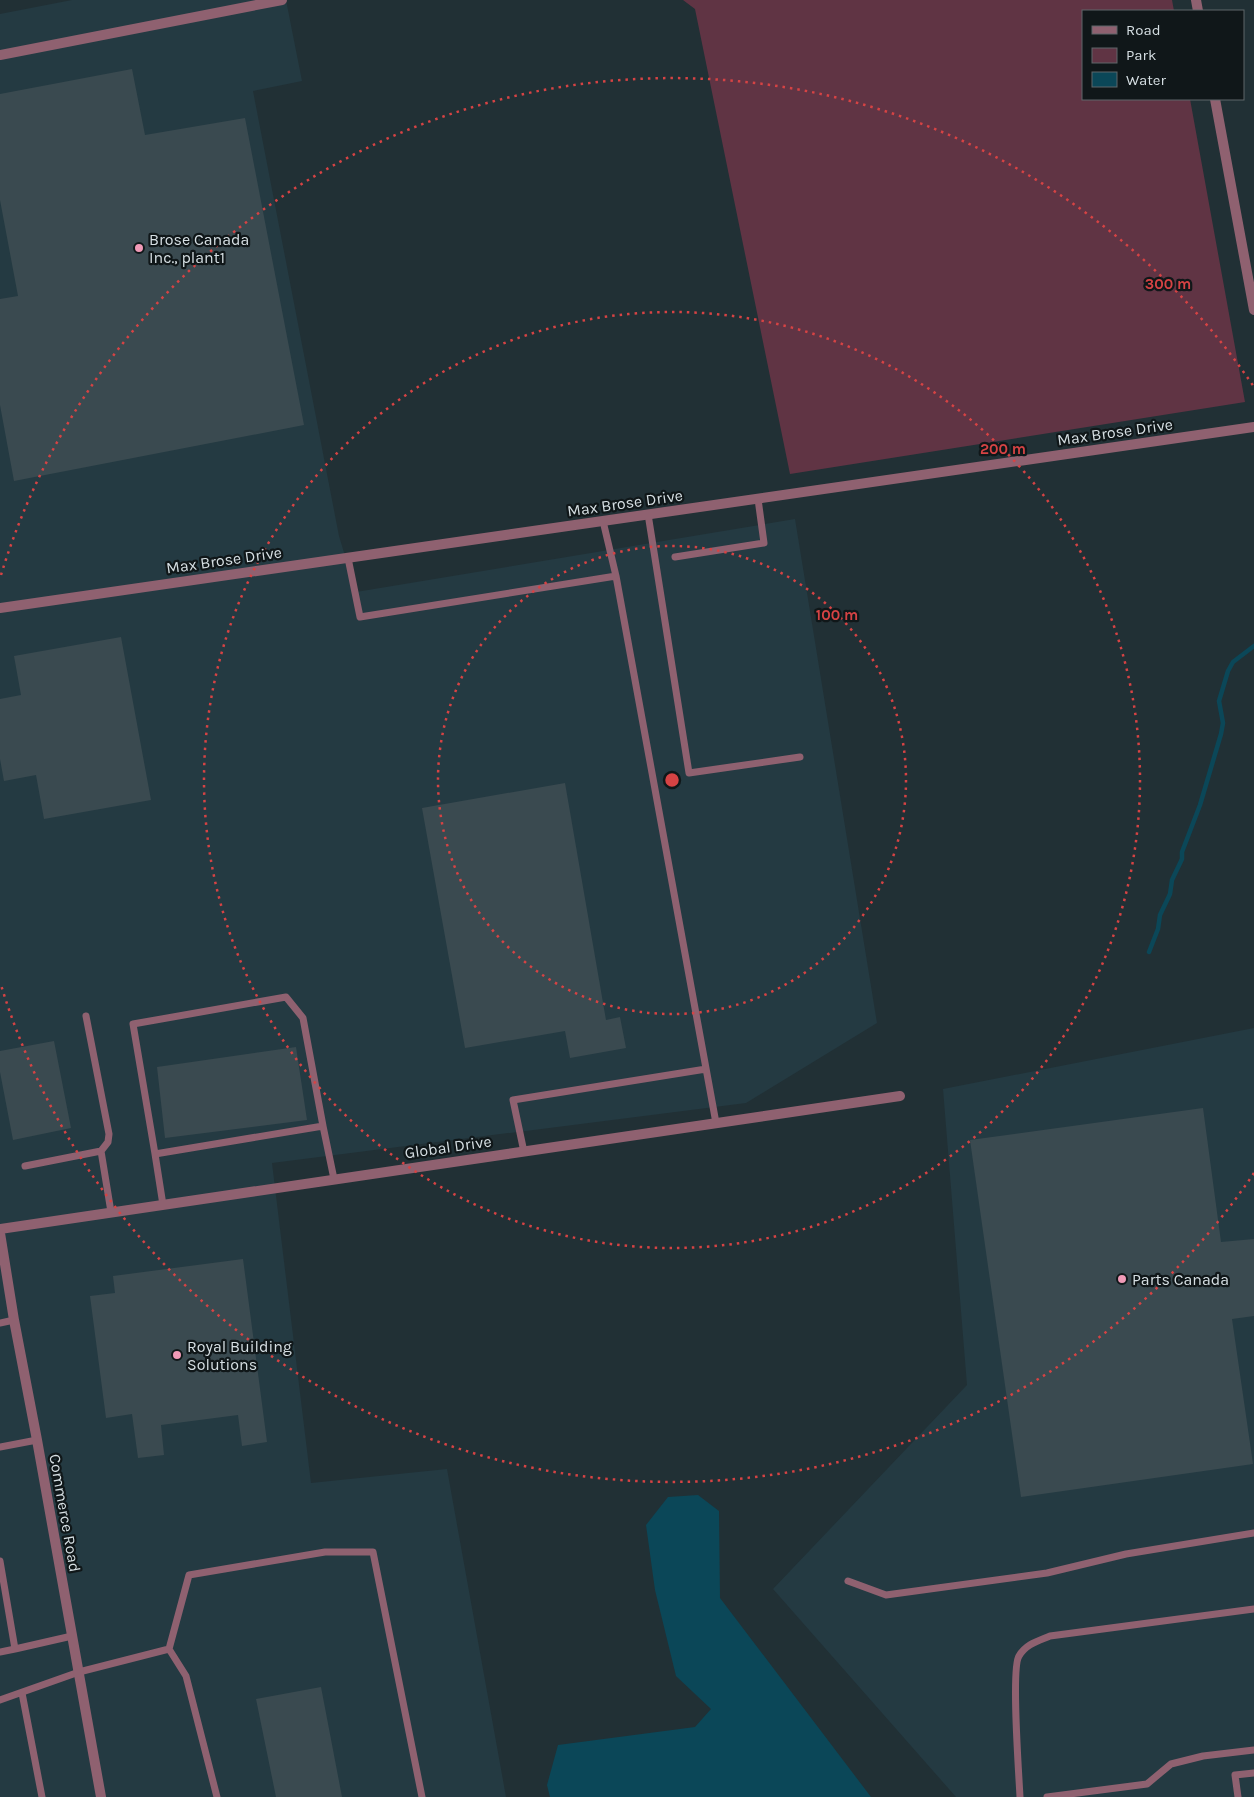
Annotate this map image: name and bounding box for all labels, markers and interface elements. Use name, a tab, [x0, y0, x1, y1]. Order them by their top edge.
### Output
legend	[1082, 10, 1244, 100]
text: Road	[1126, 21, 1161, 39]
text: Park	[1126, 46, 1156, 64]
text: Water	[1126, 71, 1167, 89]
place label: Brose Canada Inc., plant1	[149, 230, 249, 267]
marker: Brose Canada Inc., plant1	[133, 242, 145, 254]
text: 300 m	[1145, 275, 1191, 293]
street label: Max Brose Drive	[1056, 414, 1174, 450]
text: 200 m	[980, 440, 1026, 458]
street label: Max Brose Drive	[566, 485, 684, 521]
street label: Max Brose Drive	[165, 542, 283, 578]
text: 100 m	[816, 606, 858, 624]
centre of rings	[663, 771, 681, 789]
street label: Global Drive	[403, 1132, 493, 1162]
place label: Parts Canada	[1132, 1270, 1229, 1289]
marker: Parts Canada	[1116, 1273, 1128, 1285]
place label: Royal Building Solutions	[187, 1337, 292, 1374]
marker: Royal Building Solutions	[171, 1349, 183, 1361]
street label: Commerce Road	[45, 1452, 85, 1574]

